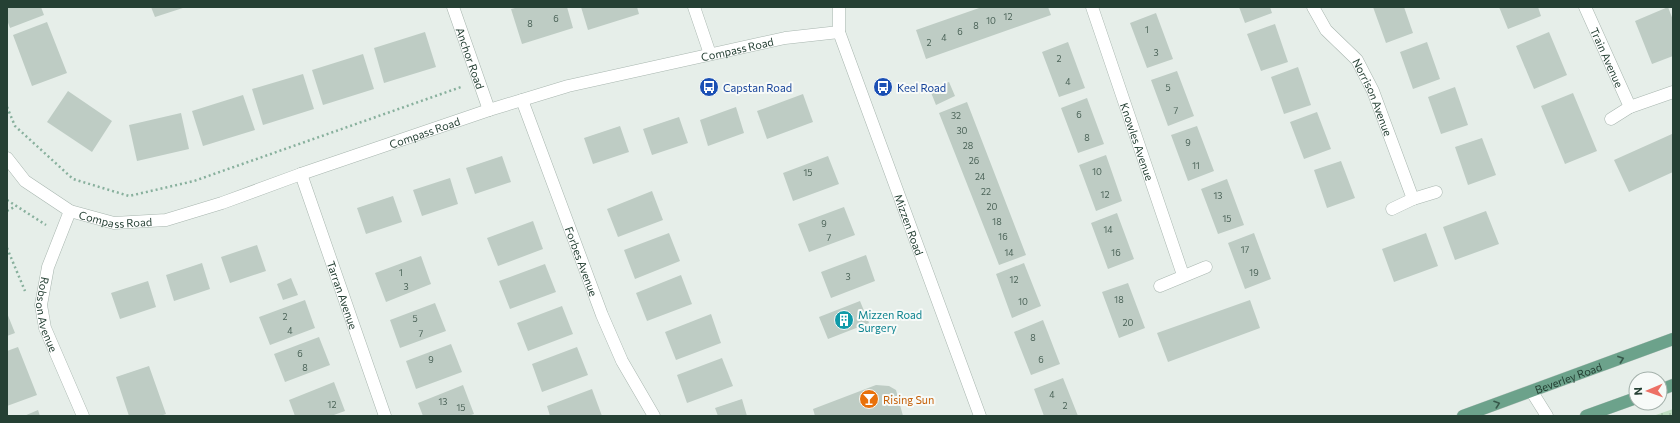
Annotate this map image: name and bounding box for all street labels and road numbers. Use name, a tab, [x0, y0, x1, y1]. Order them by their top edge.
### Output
street label: Anchor Road	[454, 25, 488, 91]
street label: Train Avenue	[1588, 25, 1627, 89]
street label: Compass Road	[700, 34, 775, 63]
street label: Norrison Avenue	[1351, 56, 1396, 138]
street label: Knowles Avenue	[1118, 101, 1157, 182]
street label: Compass Road	[387, 114, 461, 150]
street label: Mizzen Road	[892, 192, 927, 257]
street label: Compass Road	[78, 207, 152, 229]
street label: Forbes Avenue	[563, 225, 601, 298]
street label: Tarran Avenue	[325, 259, 361, 331]
street label: Robson Avenue	[34, 276, 61, 354]
street label: Beverley Road	[1533, 359, 1603, 396]

